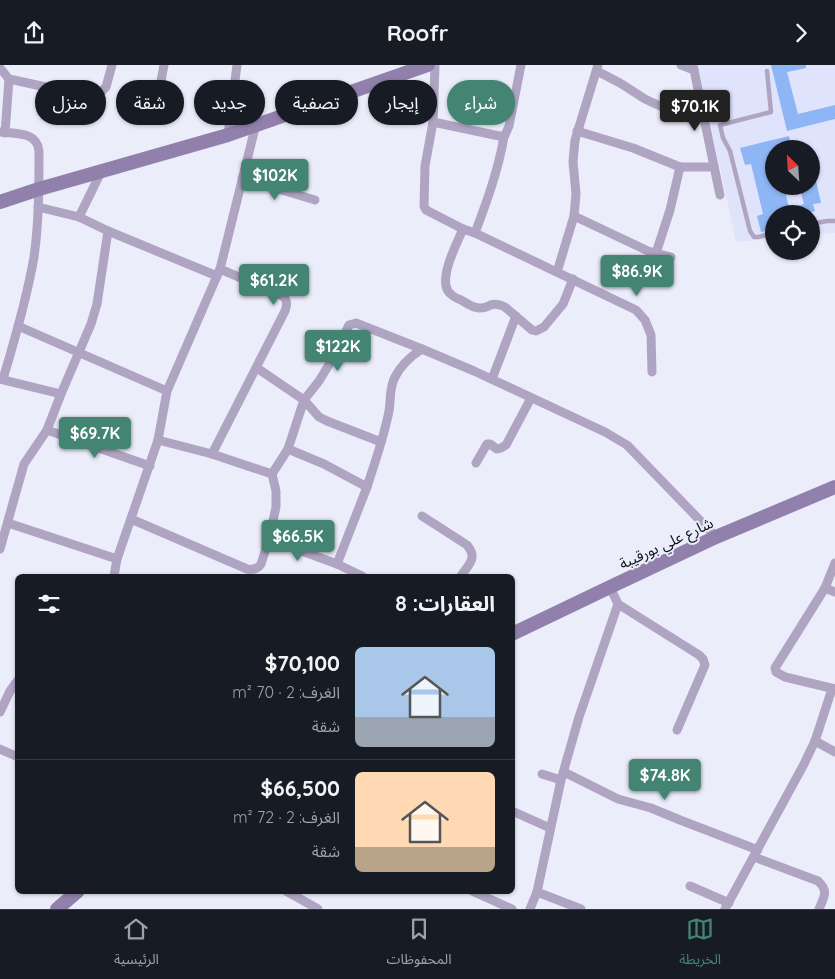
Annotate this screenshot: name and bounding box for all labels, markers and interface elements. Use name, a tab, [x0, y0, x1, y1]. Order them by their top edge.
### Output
icon: share	[20, 19, 48, 47]
text: Roofr	[387, 19, 448, 47]
icon: forward	[787, 19, 815, 47]
chip: منزل	[35, 80, 106, 125]
chip: شقة	[116, 80, 184, 125]
chip: جديد	[194, 80, 265, 125]
chip: تصفية	[275, 80, 358, 125]
chip: إيجار	[368, 80, 437, 125]
chip: شراء	[447, 80, 515, 125]
pin: $70.1K	[654, 89, 736, 132]
text: $70.1K	[671, 96, 719, 116]
north arrow	[765, 140, 820, 195]
map controls	[765, 140, 820, 260]
pin: $102K	[240, 159, 310, 201]
text: $102K	[252, 165, 298, 185]
button: locate	[765, 205, 820, 260]
pin: $86.9K	[596, 255, 678, 297]
text: $86.9K	[612, 261, 662, 281]
pin: $61.2K	[233, 263, 315, 306]
text: $61.2K	[250, 270, 298, 290]
pin: $122K	[303, 329, 373, 372]
text: $122K	[316, 336, 360, 356]
pin: $69.7K	[54, 417, 136, 459]
text: $69.7K	[70, 423, 120, 443]
street label: شارع علي بورقيبة	[616, 513, 717, 576]
pin: $66.5K	[257, 519, 339, 562]
text: $66.5K	[273, 526, 323, 546]
icon: filters	[35, 590, 63, 618]
text: العقارات: 8	[395, 590, 495, 616]
text: $70,100	[265, 650, 340, 676]
icon: home	[395, 667, 455, 727]
text: الغرف: 2 · 70 m²	[232, 682, 340, 702]
text: شقة	[312, 716, 340, 736]
pin: $74.8K	[624, 759, 706, 801]
text: $74.8K	[640, 765, 690, 785]
text: $66,500	[261, 775, 340, 801]
icon: home	[395, 792, 455, 852]
text: الغرف: 2 · 72 m²	[233, 807, 340, 827]
text: شقة	[312, 841, 340, 861]
tab: الرئيسية	[114, 915, 159, 974]
tab: المحفوظات	[387, 915, 452, 974]
tab: الخريطة	[679, 915, 721, 974]

